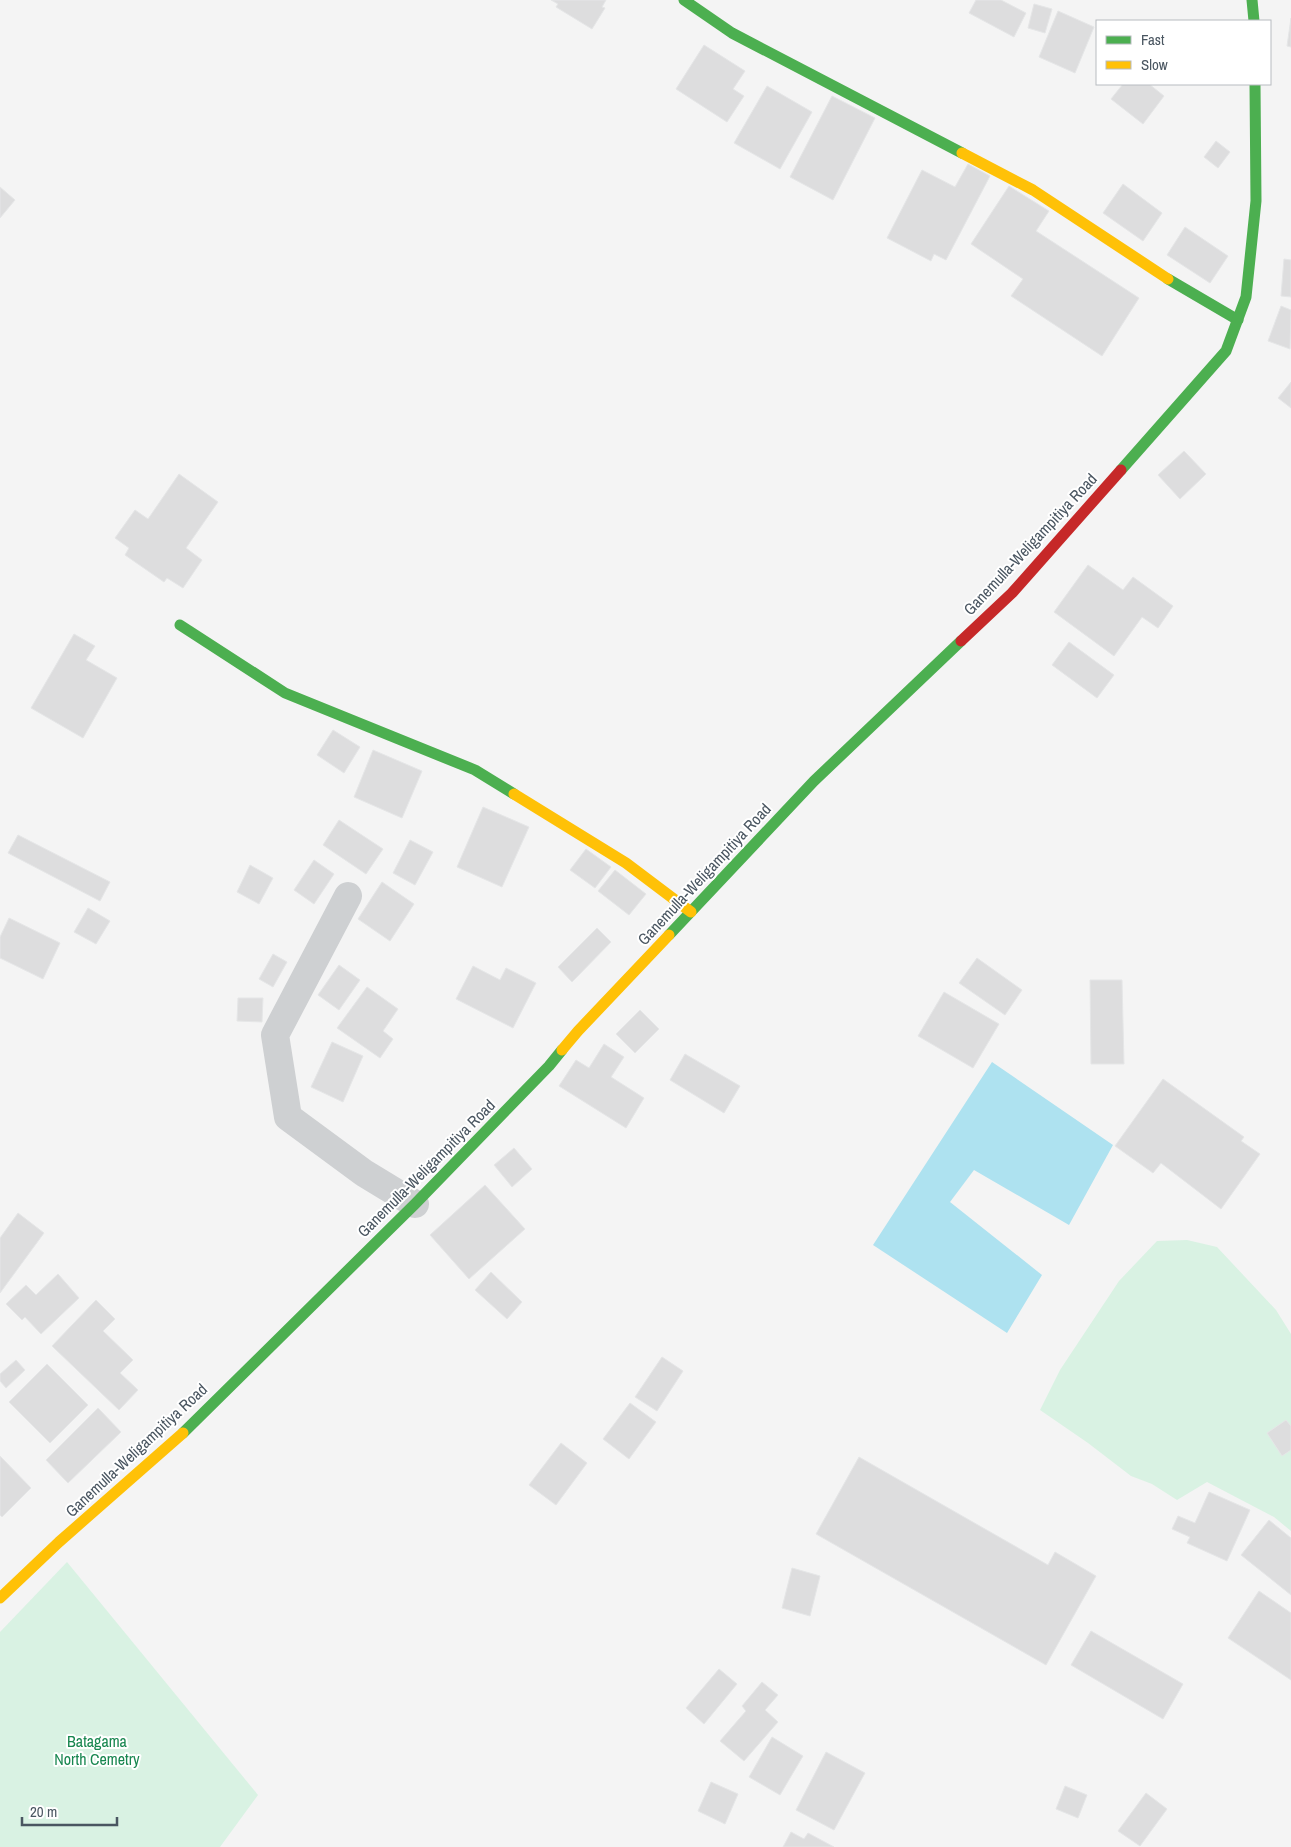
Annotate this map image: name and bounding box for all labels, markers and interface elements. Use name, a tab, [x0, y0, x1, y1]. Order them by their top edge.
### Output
legend	[1096, 20, 1271, 85]
text: Fast	[1141, 29, 1165, 50]
text: Slow	[1141, 54, 1168, 75]
street label: Ganemulla-Weligampitiya Road	[958, 468, 1102, 620]
street label: Ganemulla-Weligampitiya Road	[632, 798, 776, 950]
street label: Ganemulla-Weligampitiya Road	[352, 1094, 500, 1242]
street label: Ganemulla-Weligampitiya Road	[60, 1378, 212, 1522]
park label: Batagama North Cemetry	[54, 1730, 140, 1770]
scale bar	[22, 1794, 118, 1826]
text: 20 m	[30, 1801, 57, 1822]

